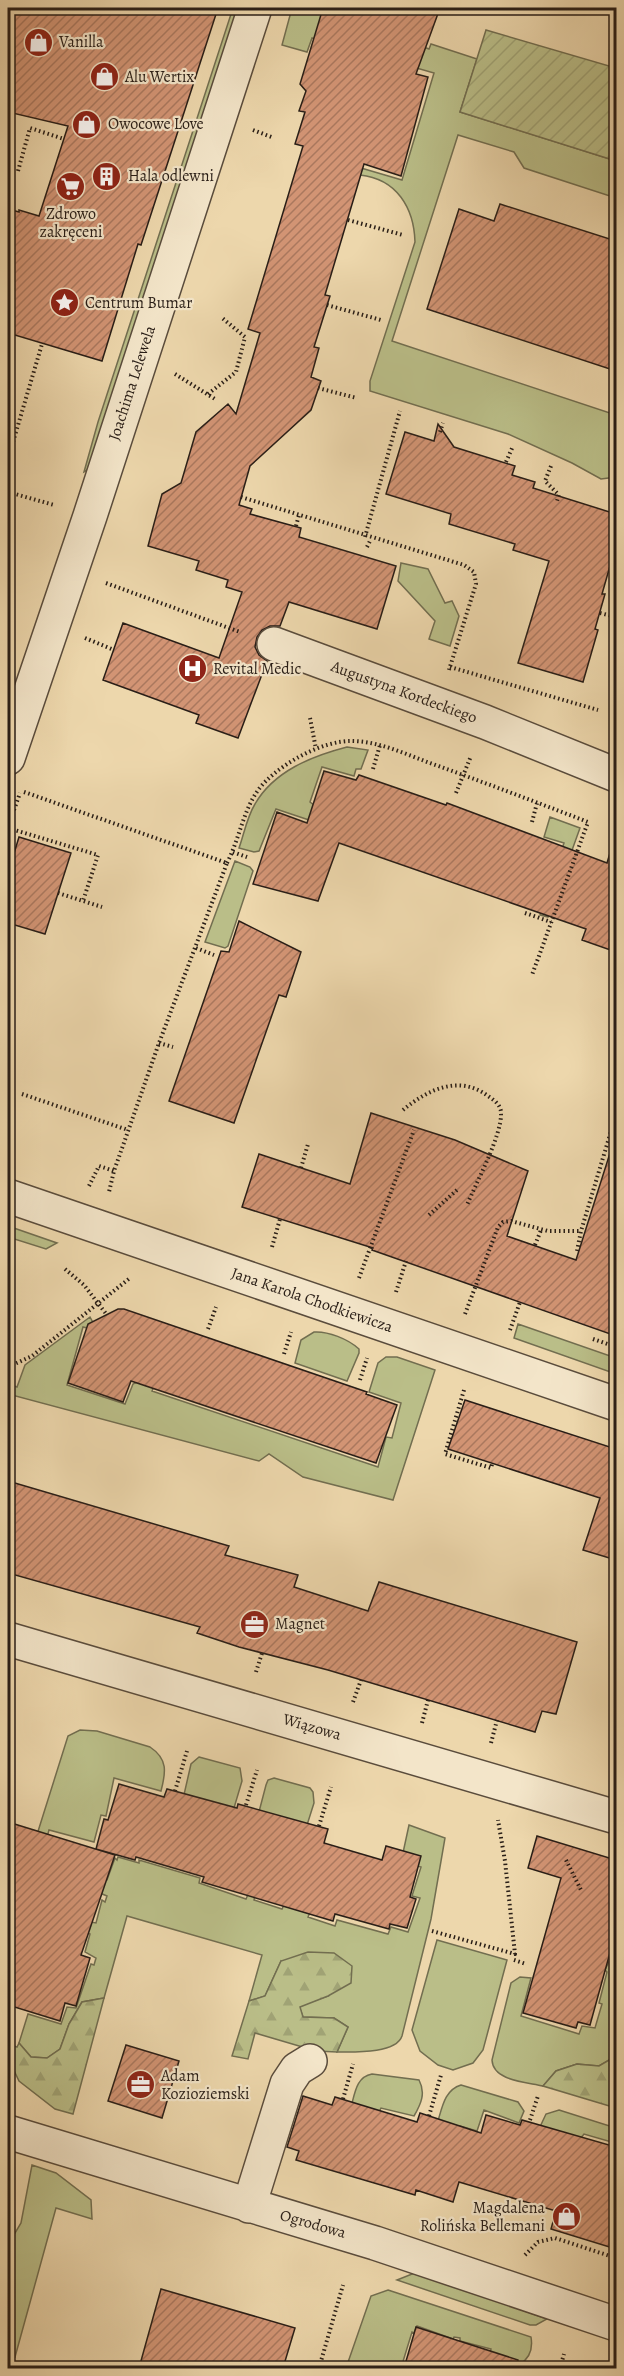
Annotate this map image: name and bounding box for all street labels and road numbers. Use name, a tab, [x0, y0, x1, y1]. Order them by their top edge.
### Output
street label: Joachima Lelewela	[103, 322, 161, 443]
street label: Augustyna Kordeckiego	[327, 655, 480, 729]
street label: Jana Karola Chodkiewicza	[228, 1262, 396, 1338]
street label: Wiązowa	[279, 1708, 344, 1746]
street label: Ogrodowa	[277, 2204, 349, 2244]

